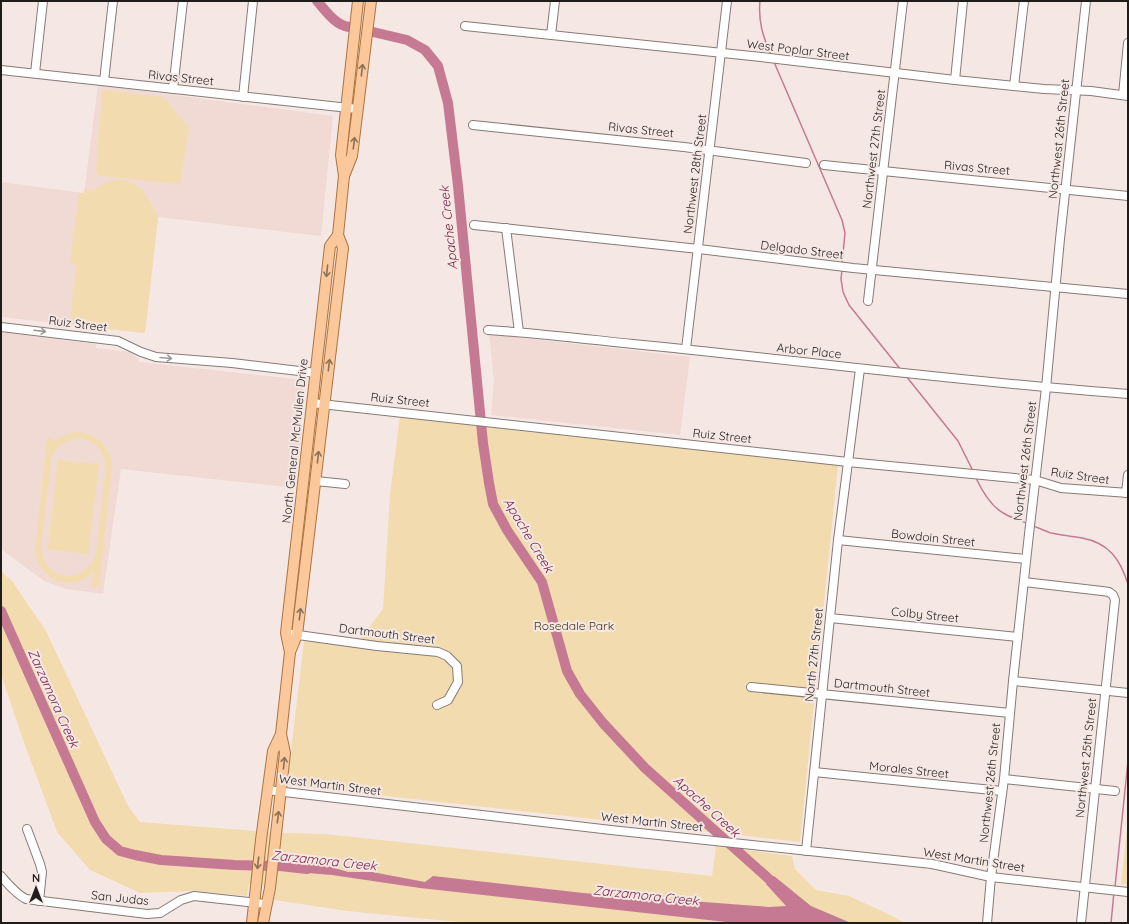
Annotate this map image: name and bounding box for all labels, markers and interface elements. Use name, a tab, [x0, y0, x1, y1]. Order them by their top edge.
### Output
street label: West Poplar Street	[746, 36, 850, 63]
one-way arrow	[359, 64, 366, 77]
street label: Rivas Street	[147, 67, 215, 88]
street label: Northwest 26th Street	[1045, 78, 1072, 200]
street label: Northwest 27th Street	[859, 89, 888, 209]
street label: Northwest 28th Street	[680, 113, 709, 235]
street label: Rivas Street	[607, 119, 675, 140]
one-way arrow	[350, 137, 358, 150]
street label: Rivas Street	[944, 157, 1011, 178]
water label: Apache Creek	[436, 184, 460, 271]
street label: Delgado Street	[760, 237, 844, 262]
one-way arrow	[324, 264, 331, 277]
street label: Ruiz Street	[48, 312, 108, 335]
one-way arrow	[33, 327, 46, 335]
street label: Arbor Place	[776, 340, 842, 361]
one-way arrow	[159, 354, 172, 361]
street label: North General McMullen Drive	[278, 358, 311, 524]
one-way arrow	[325, 359, 333, 372]
street label: Ruiz Street	[370, 389, 430, 410]
street label: Northwest 26th Street	[1010, 400, 1039, 522]
street label: Ruiz Street	[692, 425, 752, 446]
one-way arrow	[315, 451, 322, 464]
street label: Ruiz Street	[1050, 464, 1110, 487]
water label: Apache Creek	[500, 495, 558, 576]
street label: Bowdoin Street	[890, 526, 976, 549]
street label: Colby Street	[890, 603, 960, 626]
street label: North 27th Street	[801, 607, 826, 703]
one-way arrow	[296, 608, 304, 621]
park label: Rosedale Park	[534, 618, 614, 633]
street label: Dartmouth Street	[338, 620, 436, 647]
water label: Zarzamora Creek	[25, 646, 83, 751]
street label: Dartmouth Street	[833, 675, 931, 700]
street label: Northwest 25th Street	[1072, 697, 1099, 819]
street label: Northwest 26th Street	[976, 722, 1003, 844]
one-way arrow	[280, 757, 287, 770]
street label: Morales Street	[868, 758, 950, 781]
street label: West Martin Street	[278, 771, 382, 798]
water label: Apache Creek	[670, 772, 744, 841]
street label: West Martin Street	[600, 809, 704, 834]
one-way arrow	[274, 811, 282, 824]
street label: West Martin Street	[922, 844, 1026, 875]
water label: Zarzamora Creek	[270, 846, 379, 874]
one-way arrow	[255, 856, 262, 869]
north arrow	[16, 868, 56, 908]
text: N	[32, 871, 40, 885]
water label: Zarzamora Creek	[592, 881, 701, 909]
street label: San Judas	[90, 887, 150, 908]

